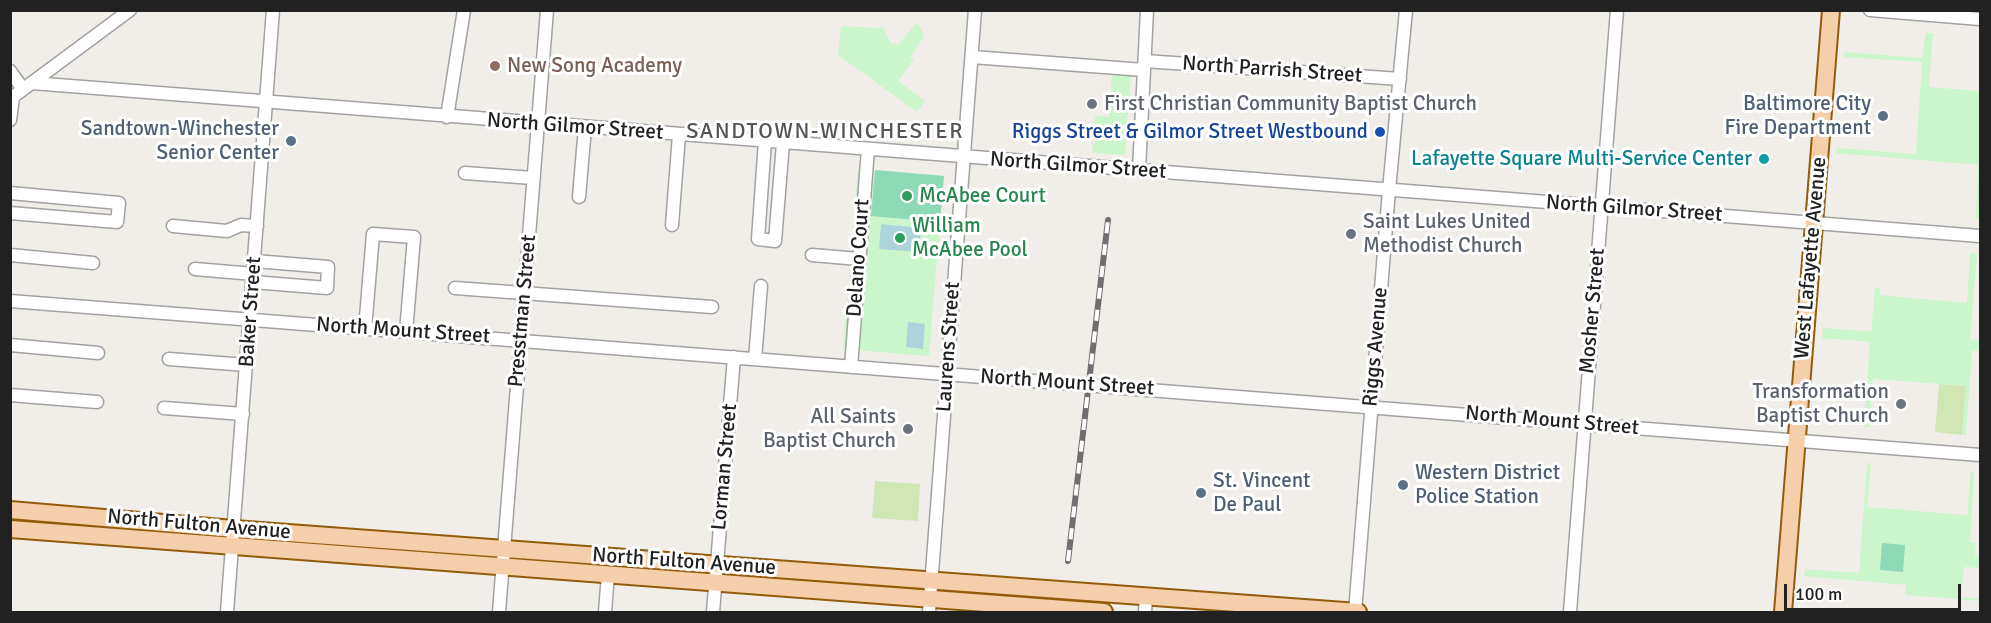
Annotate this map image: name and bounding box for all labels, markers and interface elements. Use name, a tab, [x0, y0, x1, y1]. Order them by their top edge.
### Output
street label: North Parrish Street	[1181, 51, 1363, 89]
place label: New Song Academy	[507, 53, 682, 79]
marker: New Song Academy	[488, 59, 502, 73]
place label: First Christian Community Baptist Church	[1104, 91, 1477, 117]
place label: Baltimore City Fire Department	[1724, 91, 1871, 141]
marker: First Christian Community Baptist Church	[1085, 97, 1099, 111]
street label: North Gilmor Street	[486, 108, 664, 146]
marker: Baltimore City Fire Department	[1876, 109, 1890, 123]
place label: Sandtown-Winchester Senior Center	[81, 116, 279, 166]
district label: SANDTOWN-WINCHESTER	[686, 119, 964, 145]
place label: Riggs Street & Gilmor Street Westbound	[1012, 119, 1368, 145]
marker: Riggs Street & Gilmor Street Westbound	[1373, 125, 1387, 139]
marker: Sandtown-Winchester Senior Center	[284, 134, 298, 148]
place label: Lafayette Square Multi-Service Center	[1411, 146, 1752, 172]
street label: North Gilmor Street	[989, 147, 1167, 185]
marker: Lafayette Square Multi-Service Center	[1757, 152, 1771, 166]
street label: West Lafayette Avenue	[1790, 156, 1832, 360]
place label: McAbee Court	[919, 183, 1046, 209]
marker: McAbee Court	[900, 189, 914, 203]
street label: North Gilmor Street	[1545, 190, 1723, 228]
street label: Delano Court	[842, 198, 876, 318]
place label: Saint Lukes United Methodist Church	[1363, 209, 1531, 259]
place label: William McAbee Pool	[912, 213, 1028, 263]
marker: Saint Lukes United Methodist Church	[1344, 227, 1358, 241]
marker: William McAbee Pool	[893, 231, 907, 245]
street label: Presstman Street	[504, 234, 542, 388]
street label: Mosher Street	[1575, 247, 1611, 375]
street label: Baker Street	[235, 256, 267, 368]
street label: Laurens Street	[932, 281, 966, 413]
street label: Riggs Avenue	[1358, 286, 1394, 408]
street label: North Mount Street	[315, 312, 491, 350]
street label: North Mount Street	[979, 364, 1155, 402]
place label: Transformation Baptist Church	[1753, 379, 1889, 429]
marker: Transformation Baptist Church	[1894, 397, 1908, 411]
street label: North Mount Street	[1464, 401, 1640, 441]
street label: Lorman Street	[707, 403, 743, 531]
place label: All Saints Baptist Church	[763, 404, 896, 454]
marker: All Saints Baptist Church	[901, 422, 915, 436]
place label: Western District Police Station	[1415, 460, 1560, 510]
place label: St. Vincent De Paul	[1213, 468, 1310, 518]
marker: Western District Police Station	[1396, 478, 1410, 492]
marker: St. Vincent De Paul	[1194, 486, 1208, 500]
street label: North Fulton Avenue	[106, 504, 292, 546]
street label: North Fulton Avenue	[591, 543, 777, 581]
scale bar	[1787, 572, 1964, 610]
text: 100 m	[1795, 583, 1842, 605]

